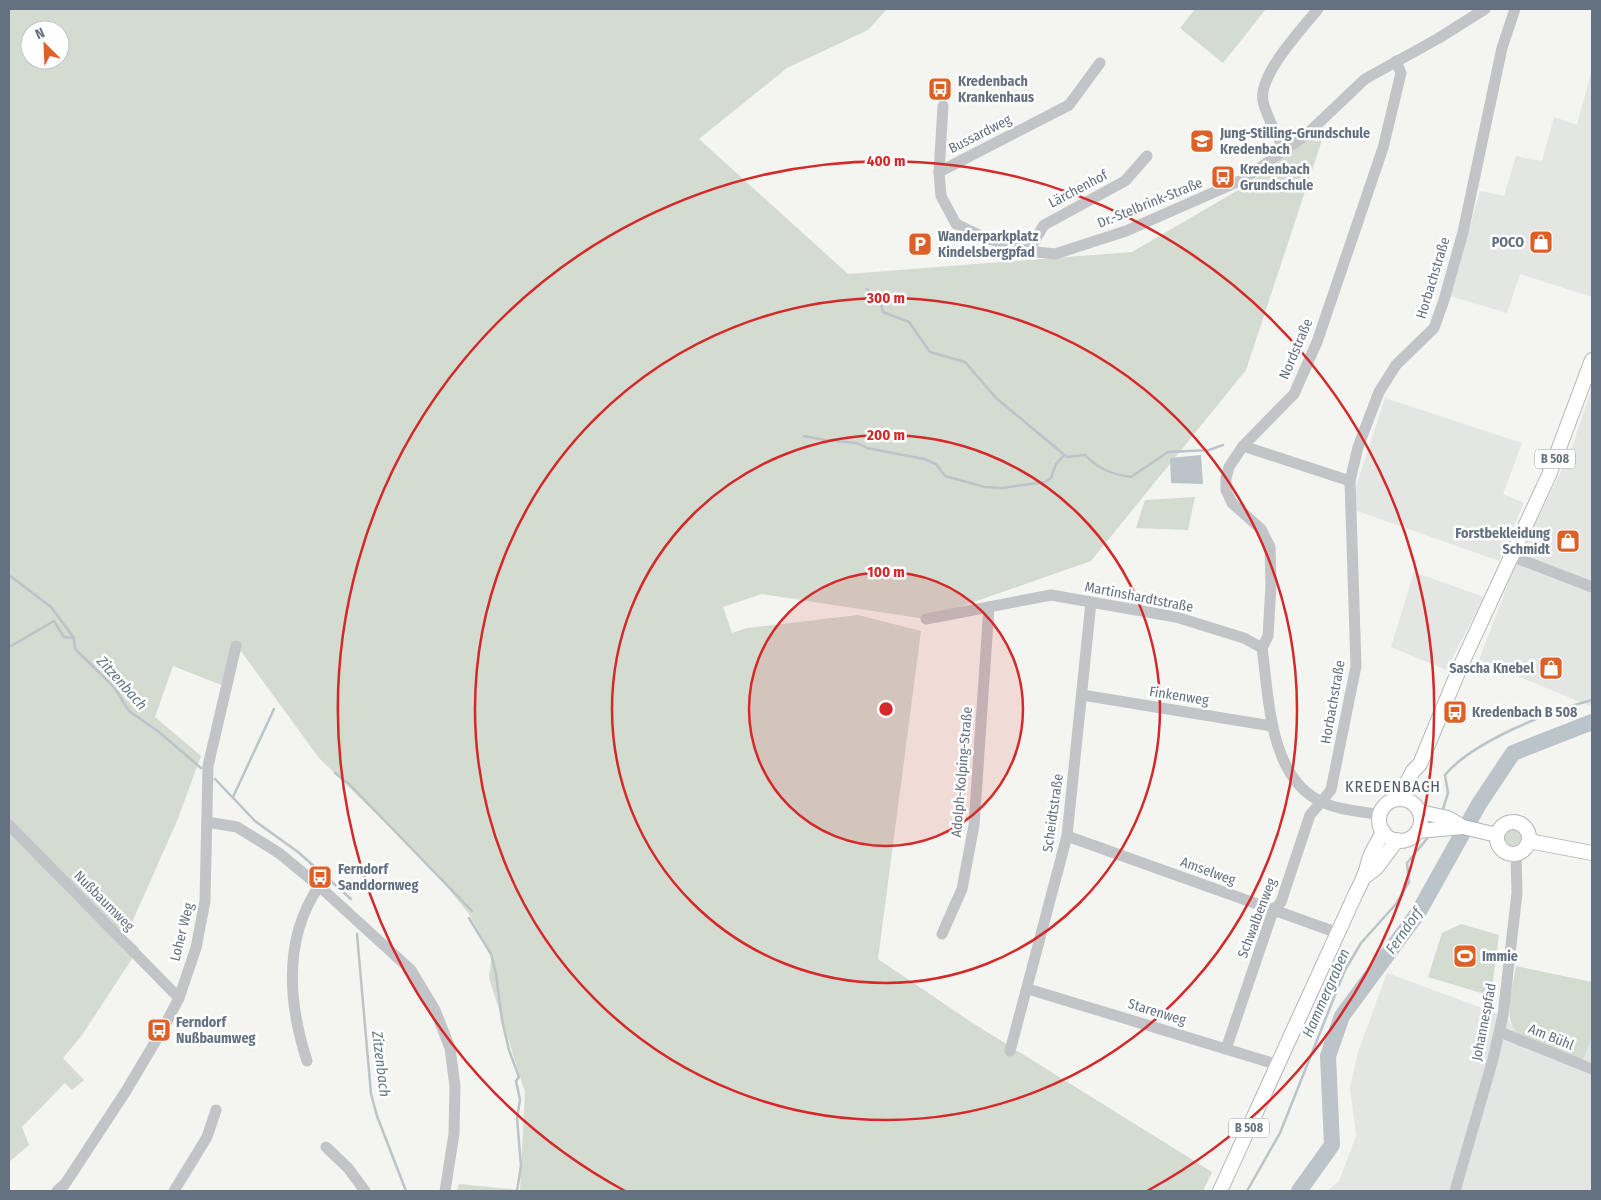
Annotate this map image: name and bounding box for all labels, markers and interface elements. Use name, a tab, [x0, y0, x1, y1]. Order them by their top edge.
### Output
north arrow	[20, 20, 70, 70]
text: N	[33, 24, 47, 43]
place label: Kredenbach Krankenhaus	[958, 73, 1034, 106]
bus stop icon: Kredenbach Krankenhaus	[927, 76, 953, 102]
street label: Bussardweg	[946, 111, 1015, 157]
place label: Jung-Stilling-Grundschule Kredenbach	[1219, 125, 1370, 158]
school or university icon: Jung-Stilling-Grundschule Kredenbach	[1189, 128, 1215, 154]
text: 400 m	[867, 152, 905, 170]
place label: Kredenbach Grundschule	[1240, 161, 1313, 194]
bus stop icon: Kredenbach Grundschule	[1210, 164, 1236, 190]
street label: Lärchenhof	[1046, 166, 1112, 212]
street label: Dr.-Stelbrink-Straße	[1095, 174, 1205, 232]
place label: Wanderparkplatz Kindelsbergpfad	[938, 228, 1038, 261]
shop icon: POCO	[1528, 229, 1554, 255]
parking icon: Wanderparkplatz Kindelsbergpfad	[907, 231, 933, 257]
place label: POCO	[1492, 234, 1524, 251]
street label: Horbachstraße	[1413, 235, 1454, 321]
text: 300 m	[866, 289, 905, 307]
street label: Nordstraße	[1276, 316, 1316, 382]
text: 200 m	[866, 426, 905, 444]
road number: B 508	[1535, 449, 1575, 468]
place label: Forstbekleidung Schmidt	[1455, 525, 1551, 558]
shop icon: Forstbekleidung Schmidt	[1555, 528, 1581, 554]
text: 100 m	[867, 563, 905, 581]
street label: Martinshardtstraße	[1083, 578, 1195, 616]
water label: Zitzenbach	[92, 652, 151, 714]
shop icon: Sascha Knebel	[1538, 655, 1564, 681]
street label: Horbachstraße	[1317, 659, 1349, 745]
place label: Sascha Knebel	[1449, 660, 1534, 677]
street label: Finkenweg	[1148, 683, 1210, 709]
bus stop icon: Kredenbach B 508	[1442, 699, 1468, 725]
centre of rings	[877, 700, 895, 718]
place label: Kredenbach B 508	[1472, 704, 1578, 721]
street label: Adolph-Kolping-Straße	[948, 706, 976, 838]
street label: Scheidtstraße	[1039, 773, 1067, 853]
district label: KREDENBACH	[1345, 777, 1441, 796]
street label: Amselweg	[1178, 853, 1238, 889]
place label: Ferndorf Sanddornweg	[338, 861, 418, 894]
bus stop icon: Ferndorf Sanddornweg	[307, 864, 333, 890]
street label: Nußbaumweg	[70, 867, 138, 935]
street label: Schwalbenweg	[1234, 875, 1280, 960]
street label: Loher Weg	[167, 901, 198, 963]
water label: Ferndorf	[1382, 903, 1428, 957]
sports icon: Immie	[1452, 943, 1478, 969]
water label: Hammergraben	[1298, 946, 1354, 1040]
place label: Immie	[1482, 948, 1518, 965]
street label: Johannespfad	[1468, 982, 1500, 1062]
street label: Starenweg	[1126, 995, 1188, 1029]
place label: Ferndorf Nußbaumweg	[176, 1014, 255, 1047]
bus stop icon: Ferndorf Nußbaumweg	[146, 1017, 172, 1043]
street label: Am Bühl	[1526, 1020, 1576, 1054]
water label: Zitzenbach	[368, 1029, 394, 1098]
road number: B 508	[1229, 1118, 1269, 1138]

